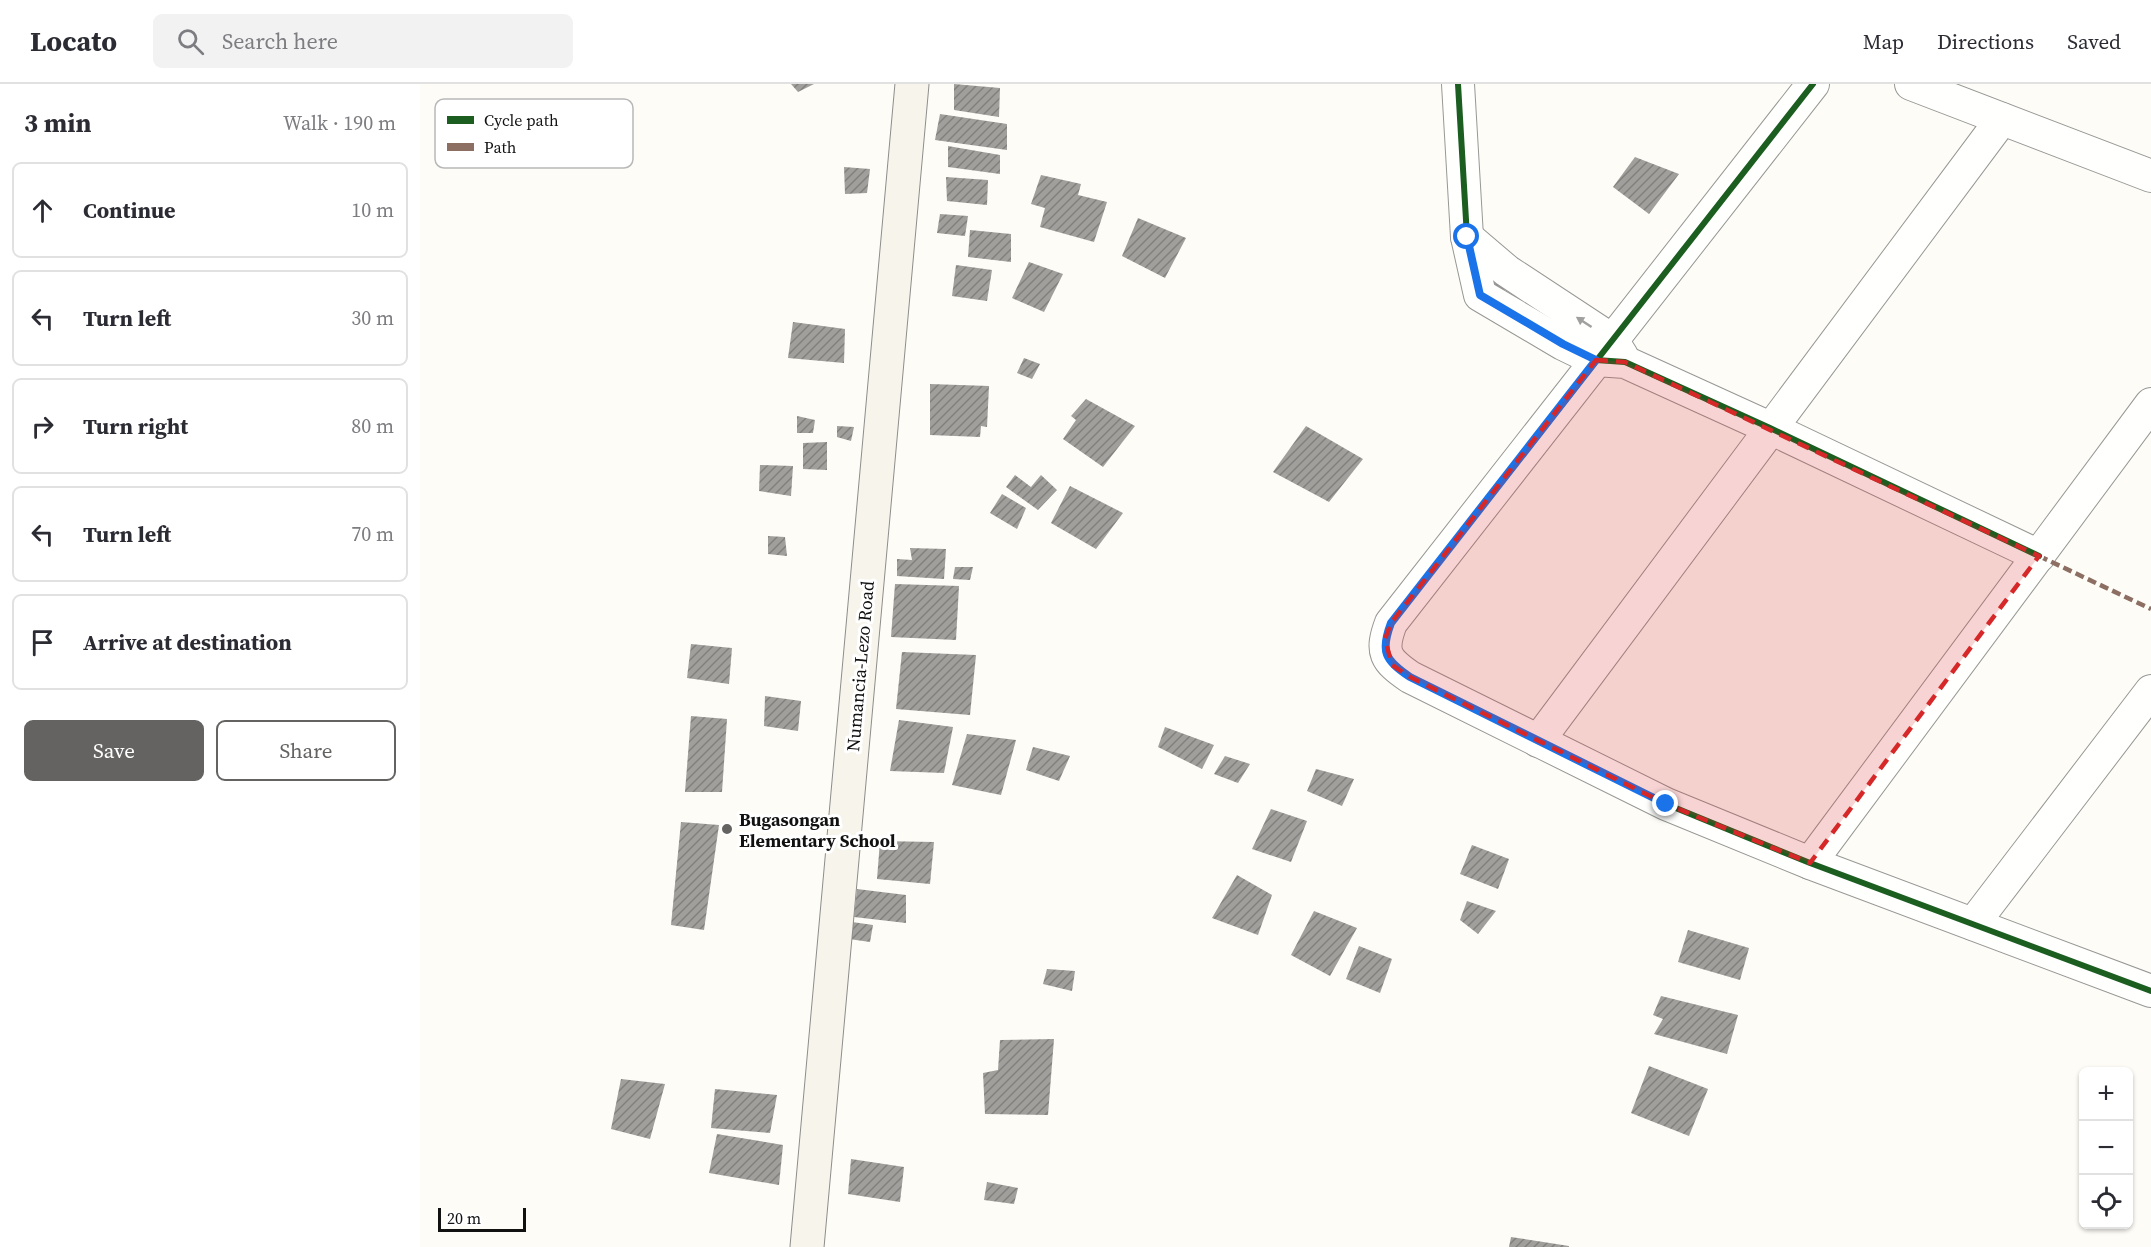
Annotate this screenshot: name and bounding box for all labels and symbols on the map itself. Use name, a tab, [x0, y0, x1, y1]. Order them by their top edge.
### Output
legend	[435, 99, 633, 168]
text: Cycle path	[484, 109, 559, 131]
text: Path	[484, 136, 517, 158]
route start	[1453, 223, 1479, 249]
one-way arrow	[1576, 317, 1592, 328]
street label: Numancia-Lezo Road	[840, 580, 880, 752]
route end	[1652, 790, 1678, 816]
place label: Bugasongan Elementary School	[739, 807, 896, 853]
marker: Bugasongan Elementary School	[720, 822, 734, 836]
scale bar	[438, 1205, 526, 1232]

